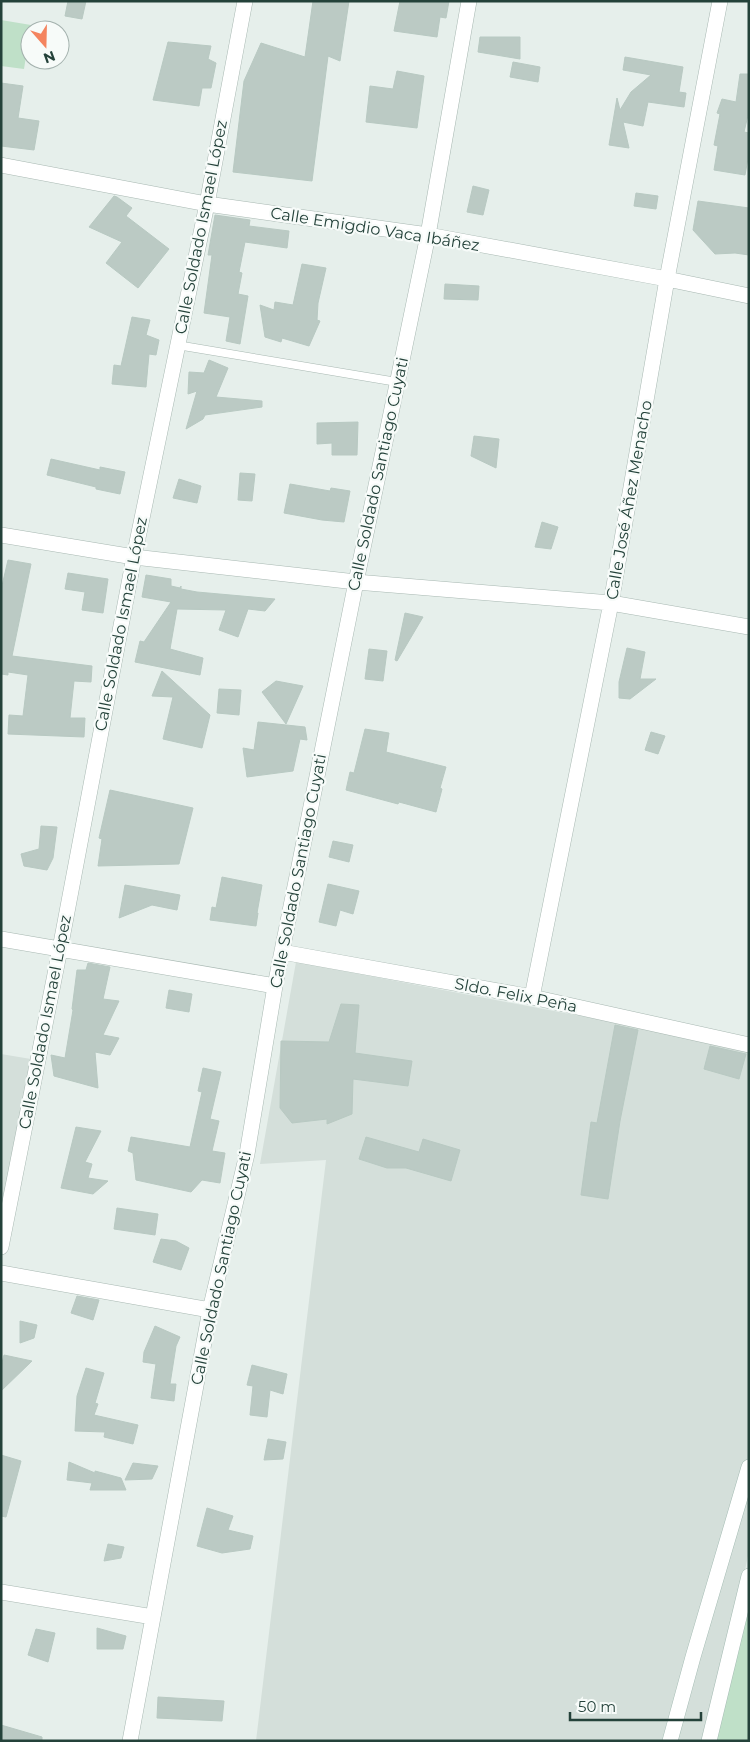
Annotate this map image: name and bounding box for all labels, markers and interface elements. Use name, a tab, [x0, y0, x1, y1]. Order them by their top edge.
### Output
north arrow	[20, 20, 70, 70]
text: N	[41, 47, 58, 68]
street label: Calle Soldado Ismael López	[171, 118, 231, 336]
street label: Calle Emigdio Vaca Ibáñez	[269, 203, 481, 255]
street label: Calle Soldado Santiago Cuyati	[344, 355, 412, 593]
street label: Calle José Áñez Menacho	[602, 399, 656, 601]
street label: Calle Soldado Ismael López	[91, 515, 151, 733]
street label: Calle Soldado Santiago Cuyati	[266, 752, 330, 990]
street label: Calle Soldado Ismael López	[15, 913, 75, 1131]
street label: Sldo. Felix Peña	[453, 974, 579, 1016]
street label: Calle Soldado Santiago Cuyati	[187, 1149, 255, 1387]
scale bar	[570, 1690, 701, 1722]
text: 50 m	[578, 1697, 616, 1716]

